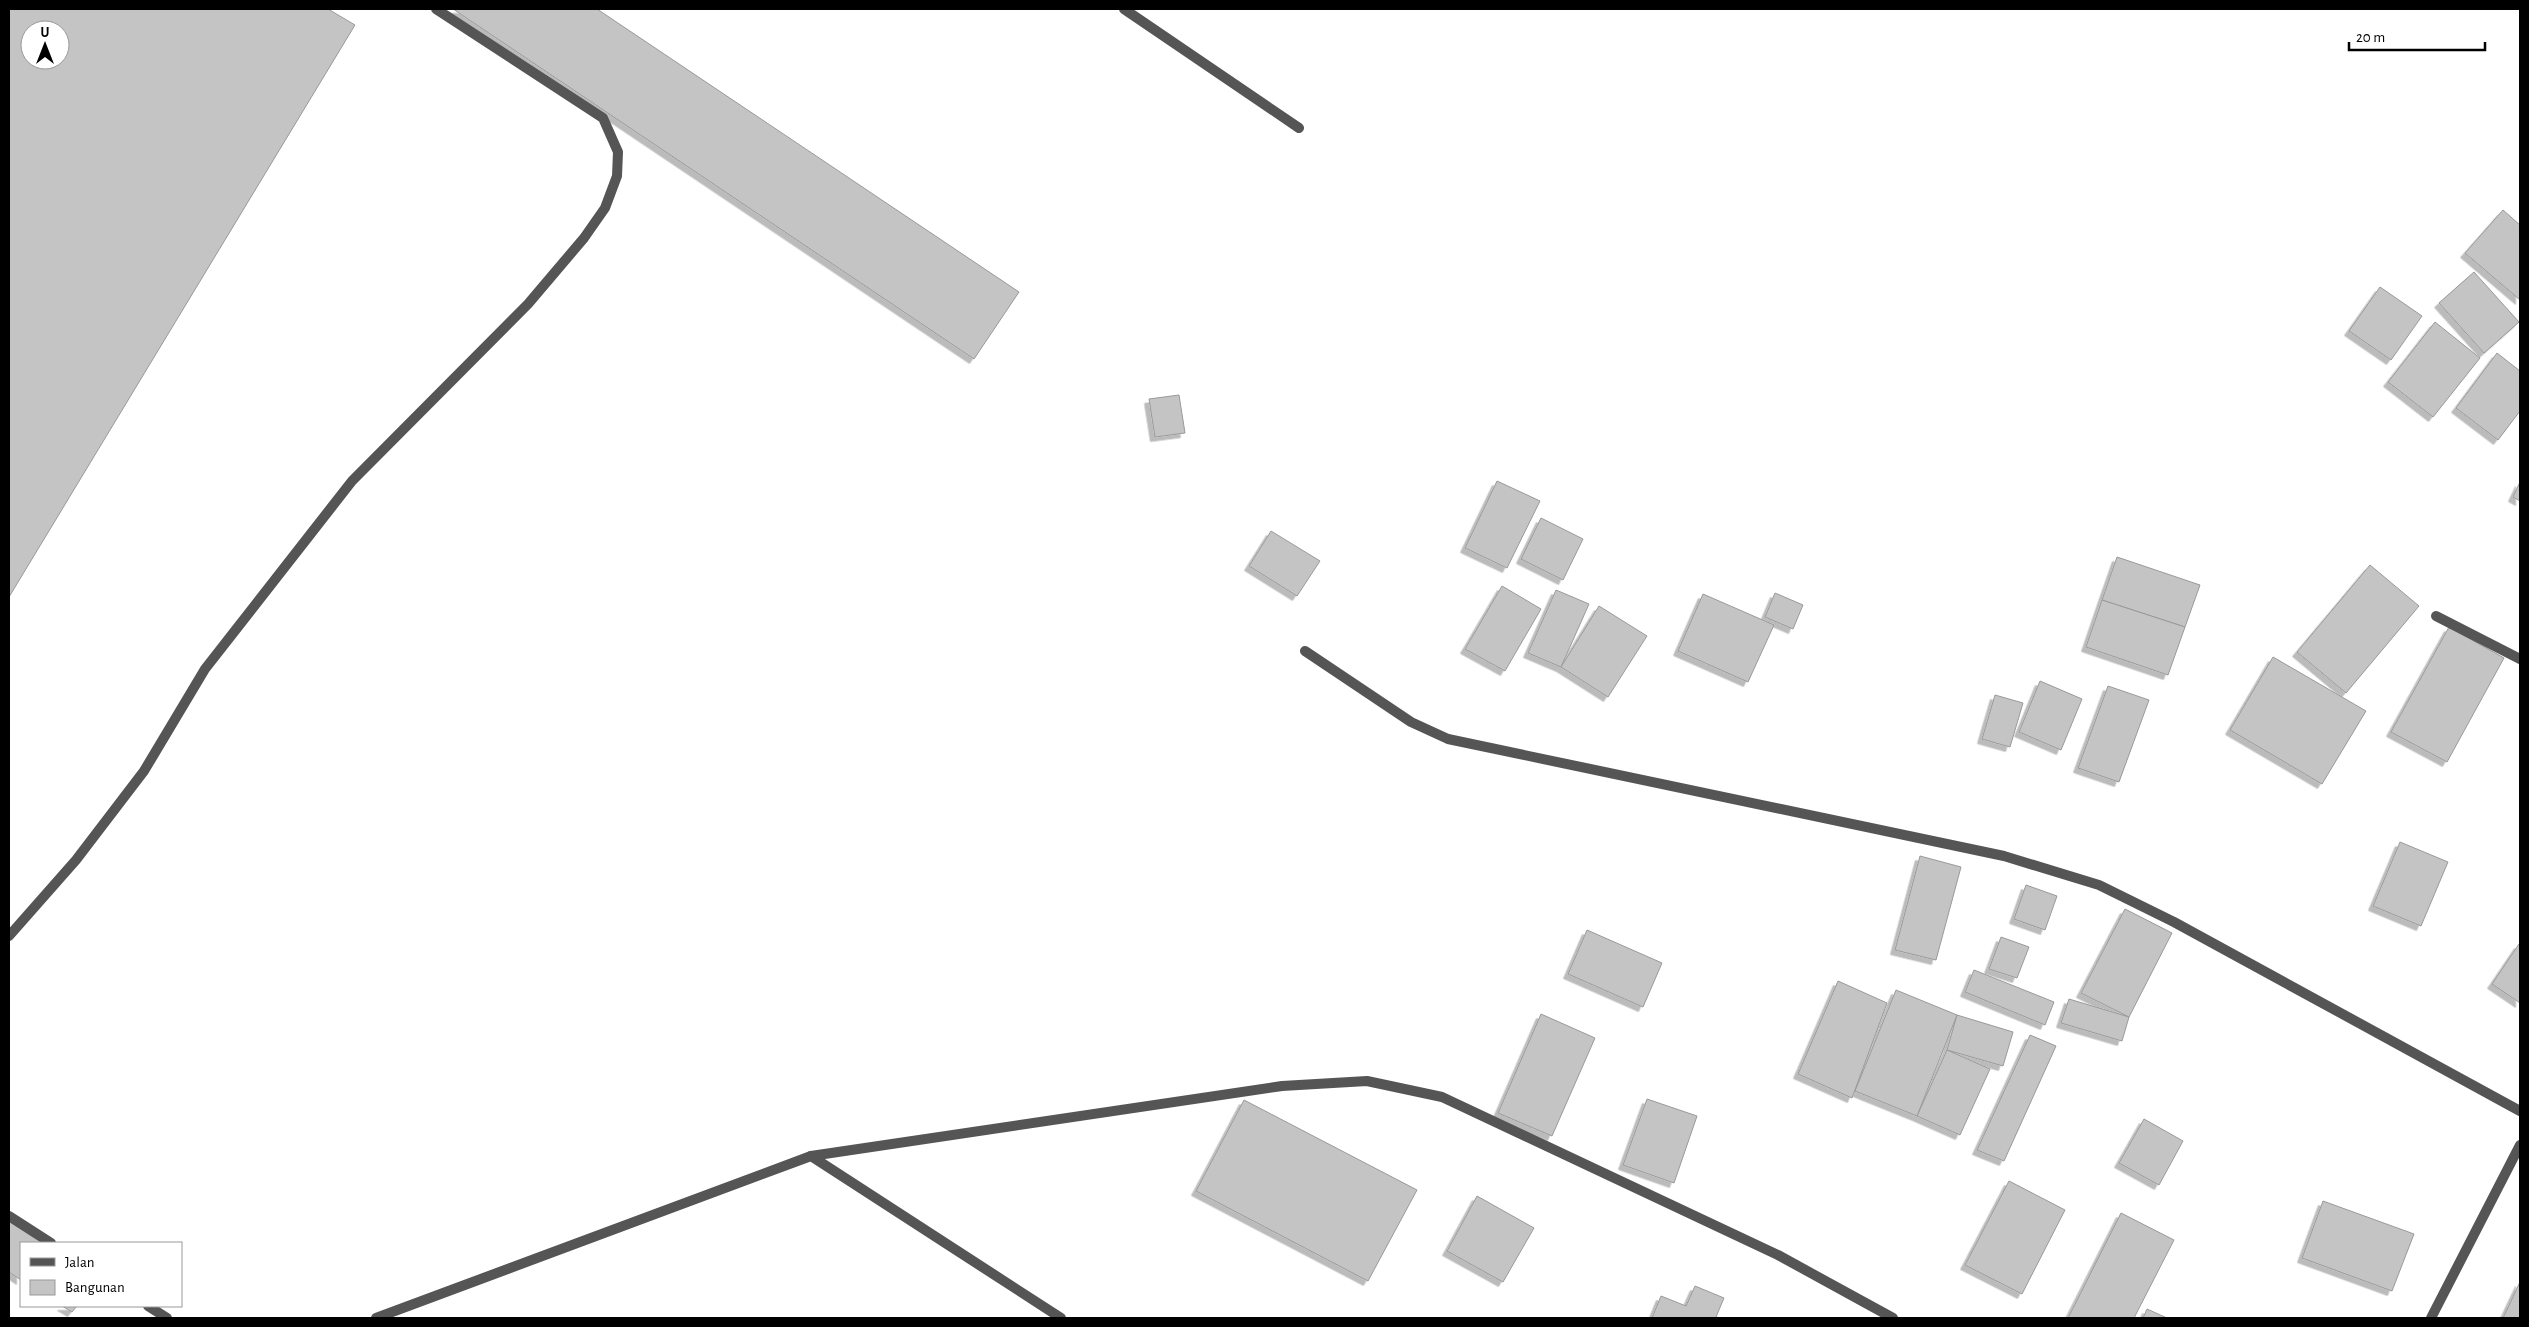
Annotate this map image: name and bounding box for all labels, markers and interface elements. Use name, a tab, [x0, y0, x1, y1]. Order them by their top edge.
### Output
north arrow	[20, 20, 70, 70]
scale bar	[2349, 20, 2485, 52]
text: U	[41, 26, 50, 40]
text: 20 m	[2356, 30, 2385, 45]
legend	[20, 1242, 182, 1307]
text: Jalan	[65, 1255, 95, 1270]
text: Bangunan	[65, 1280, 125, 1295]

